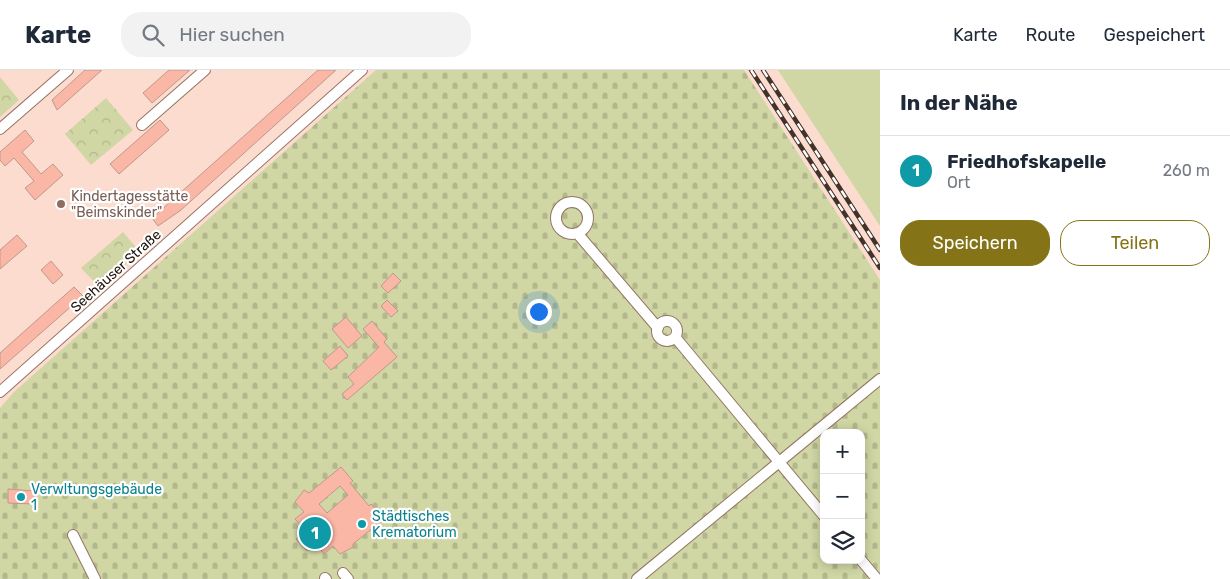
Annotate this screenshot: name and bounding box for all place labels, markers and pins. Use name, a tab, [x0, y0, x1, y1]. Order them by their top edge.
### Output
place label: Kindertagesstätte "Beimskinder"	[71, 188, 189, 221]
marker: Kindertagesstätte "Beimskinder"	[55, 198, 67, 210]
place label: Verwltungsgebäude 1	[31, 481, 162, 514]
marker: Verwltungsgebäude 1	[15, 491, 27, 503]
place label: Städtisches Krematorium	[372, 508, 457, 541]
pin: 1	[299, 514, 331, 552]
marker: Städtisches Krematorium	[356, 518, 368, 530]

